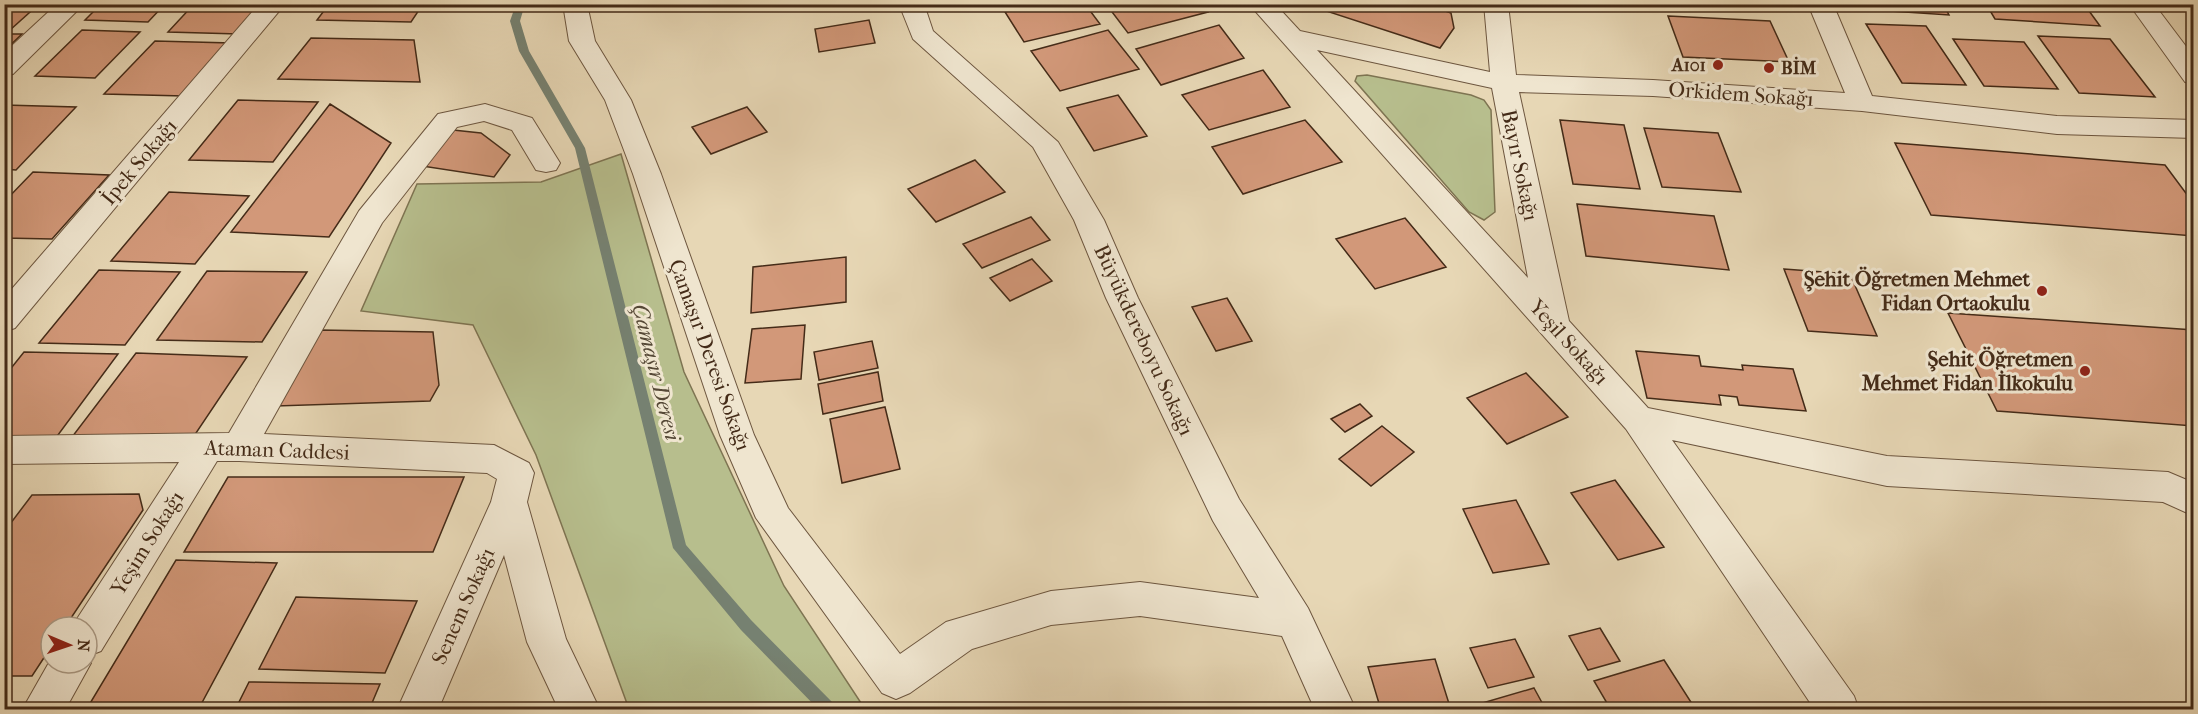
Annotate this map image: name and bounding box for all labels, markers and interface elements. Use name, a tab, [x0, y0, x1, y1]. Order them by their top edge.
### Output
place label: A101	[1671, 55, 1706, 76]
place label: BİM	[1781, 56, 1817, 79]
marker: A101	[1711, 58, 1725, 72]
marker: BİM	[1762, 61, 1776, 75]
street label: Orkidem Sokağı	[1668, 77, 1814, 111]
street label: Bayır Sokağı	[1497, 107, 1543, 223]
street label: İpek Sokağı	[96, 114, 182, 210]
street label: Büyükdereboyu Sokağı	[1089, 241, 1199, 439]
street label: Çamaşır Deresi Sokağı	[663, 256, 756, 454]
place label: Şehit Öğretmen Mehmet Fidan Ortaokulu	[1804, 266, 2030, 315]
marker: Şehit Öğretmen Mehmet Fidan Ortaokulu	[2035, 284, 2049, 298]
street label: Yeşil Sokağı	[1524, 294, 1613, 390]
water label: Çamaşır Deresi	[626, 301, 686, 445]
place label: Şehit Öğretmen Mehmet Fidan İlkokulu	[1861, 346, 2074, 395]
marker: Şehit Öğretmen Mehmet Fidan İlkokulu	[2078, 364, 2092, 378]
street label: Ataman Caddesi	[203, 435, 350, 465]
street label: Yeşim Sokağı	[105, 487, 188, 600]
street label: Senem Sokağı	[427, 544, 499, 668]
north arrow	[39, 615, 99, 675]
text: N	[74, 639, 93, 653]

